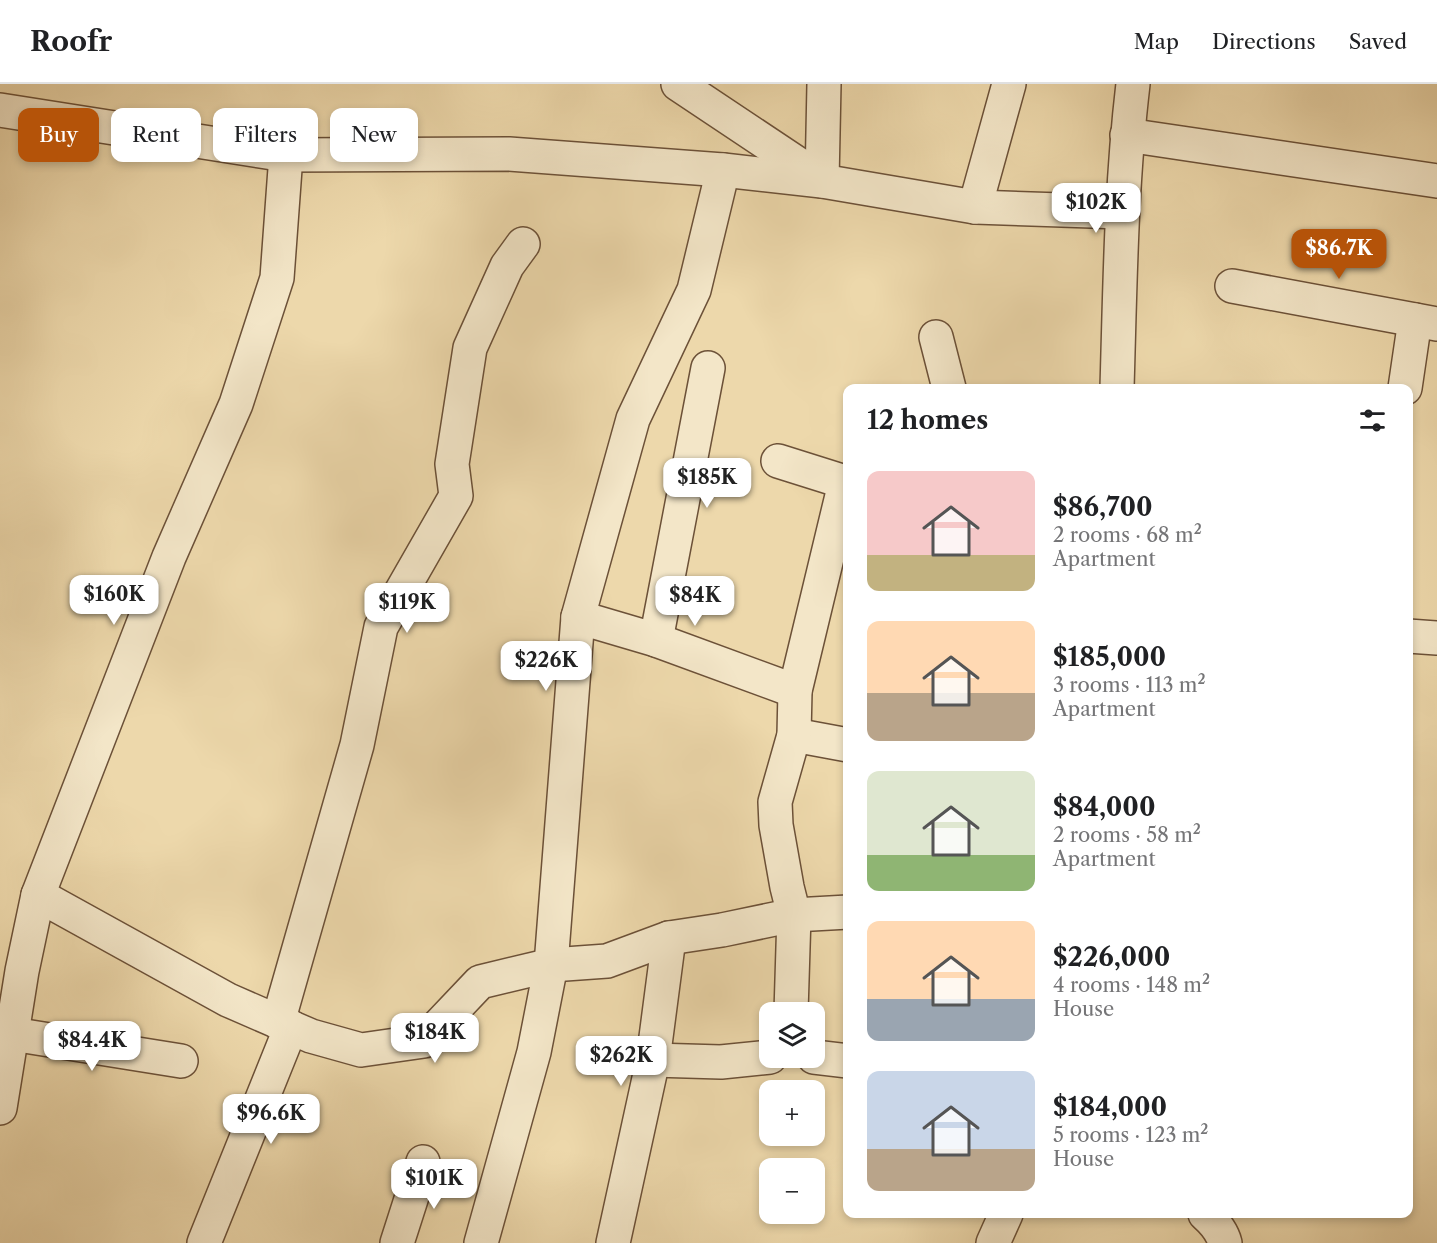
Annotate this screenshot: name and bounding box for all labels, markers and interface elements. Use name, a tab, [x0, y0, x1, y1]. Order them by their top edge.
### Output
text: Roofr	[30, 24, 112, 58]
text: Map	[1134, 29, 1179, 54]
text: Directions	[1212, 29, 1316, 54]
text: Saved	[1349, 29, 1407, 54]
chip: Buy	[18, 108, 99, 162]
chip: Rent	[111, 108, 201, 162]
chip: Filters	[213, 108, 318, 162]
chip: New	[330, 108, 418, 162]
pin: $102K	[1054, 183, 1138, 234]
text: $102K	[1066, 190, 1126, 214]
pin: $86.7K	[1290, 229, 1388, 280]
text: $86.7K	[1305, 236, 1373, 260]
text: 12 homes	[867, 404, 988, 436]
icon: filters	[1356, 404, 1389, 437]
pin: $185K	[665, 458, 749, 509]
text: $185K	[677, 465, 737, 489]
text: $86,700	[1053, 491, 1153, 523]
icon: home	[915, 495, 987, 567]
text: 2 rooms · 68 m²	[1053, 523, 1202, 547]
text: Apartment	[1053, 547, 1156, 571]
pin: $160K	[72, 575, 156, 626]
pin: $84K	[659, 576, 731, 627]
text: $160K	[84, 582, 144, 606]
pin: $119K	[365, 583, 449, 634]
text: $84K	[669, 583, 721, 607]
text: $119K	[378, 590, 436, 614]
pin: $226K	[504, 641, 588, 692]
text: $185,000	[1053, 641, 1166, 673]
icon: home	[915, 645, 987, 717]
text: $226K	[515, 648, 577, 672]
text: 3 rooms · 113 m²	[1053, 673, 1206, 697]
text: Apartment	[1053, 697, 1156, 721]
text: $84,000	[1053, 791, 1155, 823]
icon: home	[915, 795, 987, 867]
text: 2 rooms · 58 m²	[1053, 823, 1201, 847]
text: Apartment	[1053, 847, 1156, 871]
text: $226,000	[1053, 941, 1170, 973]
icon: home	[915, 945, 987, 1017]
text: 4 rooms · 148 m²	[1053, 973, 1210, 997]
text: House	[1053, 997, 1114, 1021]
map controls	[759, 1002, 825, 1224]
button: layers	[759, 1002, 825, 1068]
pin: $184K	[393, 1013, 477, 1064]
text: $184K	[405, 1020, 465, 1044]
pin: $84.4K	[43, 1021, 141, 1072]
text: $84.4K	[58, 1028, 126, 1052]
pin: $262K	[579, 1036, 663, 1087]
text: $262K	[590, 1043, 652, 1067]
button: +	[759, 1080, 825, 1146]
text: $184,000	[1053, 1091, 1167, 1123]
pin: $96.6K	[222, 1094, 320, 1145]
icon: home	[915, 1095, 987, 1167]
text: $96.6K	[237, 1101, 305, 1125]
text: 5 rooms · 123 m²	[1053, 1123, 1209, 1147]
text: House	[1053, 1147, 1114, 1171]
button: −	[759, 1158, 825, 1224]
pin: $101K	[392, 1159, 476, 1210]
text: $101K	[405, 1166, 463, 1190]

